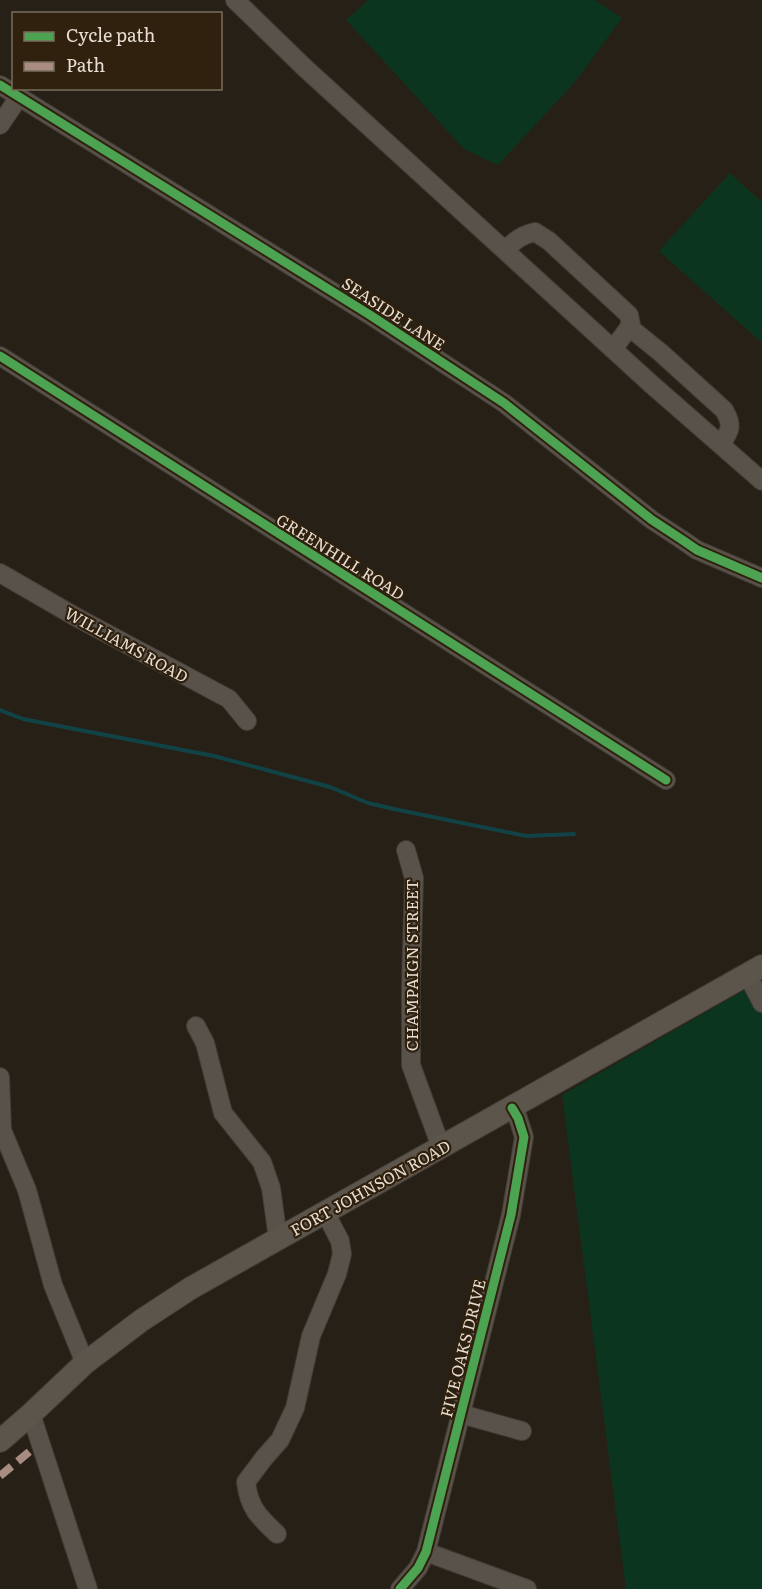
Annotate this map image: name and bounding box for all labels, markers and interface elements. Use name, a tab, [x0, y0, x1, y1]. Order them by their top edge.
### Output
legend	[12, 12, 222, 90]
text: Cycle path	[66, 21, 155, 48]
text: Path	[66, 51, 105, 78]
street label: SEASIDE LANE	[338, 271, 450, 355]
street label: GREENHILL ROAD	[272, 507, 410, 605]
street label: WILLIAMS ROAD	[61, 600, 193, 688]
street label: CHAMPAIGN STREET	[399, 879, 423, 1051]
street label: FORT JOHNSON ROAD	[286, 1133, 454, 1241]
street label: FIVE OAKS DRIVE	[433, 1276, 491, 1420]

